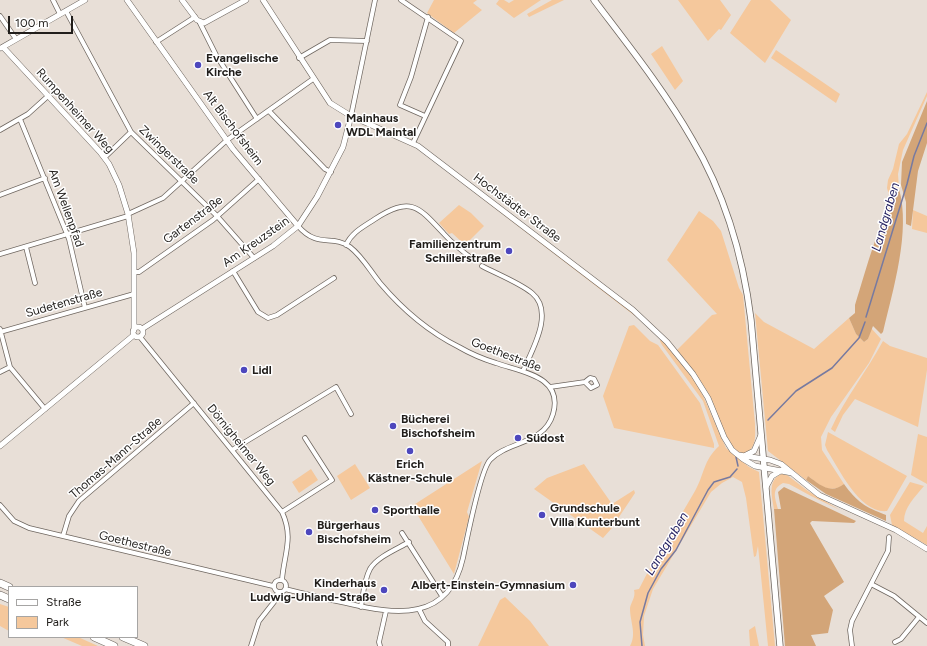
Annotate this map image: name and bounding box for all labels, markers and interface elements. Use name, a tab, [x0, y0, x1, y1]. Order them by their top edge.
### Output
scale bar	[10, 8, 75, 34]
text: 100 m	[15, 16, 49, 30]
place label: Evangelische Kirche	[206, 51, 278, 79]
marker: Evangelische Kirche	[193, 60, 203, 70]
street label: Rumpenheimer Weg	[33, 66, 117, 156]
street label: Alt Bischofsheim	[200, 88, 266, 168]
place label: Mainhaus WDL Maintal	[346, 111, 416, 139]
marker: Mainhaus WDL Maintal	[333, 120, 343, 130]
street label: Zwingerstraße	[136, 123, 202, 187]
street label: Am Wellenpfad	[45, 167, 87, 249]
street label: Hochstädter Straße	[470, 170, 564, 246]
water label: Landgraben	[869, 181, 903, 253]
street label: Gartenstraße	[160, 193, 226, 247]
street label: Am Kreuzstein	[220, 214, 292, 270]
place label: Familienzentrum Schillerstraße	[409, 237, 501, 265]
marker: Familienzentrum Schillerstraße	[504, 246, 514, 256]
street label: Sudetenstraße	[24, 285, 104, 321]
street label: Goethestraße	[469, 335, 543, 375]
place label: Lidl	[252, 363, 272, 377]
marker: Lidl	[239, 365, 249, 375]
street label: Dörnigheimer Weg	[204, 402, 278, 488]
place label: Bücherei Bischofsheim	[401, 412, 475, 440]
street label: Thomas-Mann-Straße	[67, 414, 165, 502]
marker: Bücherei Bischofsheim	[388, 421, 398, 431]
place label: Südost	[526, 431, 565, 445]
marker: Südost	[513, 433, 523, 443]
marker: Erich Kästner-Schule	[405, 446, 415, 456]
place label: Erich Kästner-Schule	[368, 457, 452, 485]
place label: Grundschule Villa Kunterbunt	[550, 501, 640, 529]
place label: Sporthalle	[383, 503, 440, 517]
marker: Sporthalle	[370, 505, 380, 515]
marker: Grundschule Villa Kunterbunt	[537, 510, 547, 520]
water label: Landgraben	[642, 510, 692, 578]
place label: Bürgerhaus Bischofsheim	[317, 518, 391, 546]
marker: Bürgerhaus Bischofsheim	[304, 527, 314, 537]
street label: Goethestraße	[97, 528, 173, 560]
place label: Kinderhaus Ludwig-Uhland-Straße	[250, 576, 376, 604]
place label: Albert-Einstein-Gymnasium	[411, 578, 565, 592]
marker: Albert-Einstein-Gymnasium	[568, 580, 578, 590]
marker: Kinderhaus Ludwig-Uhland-Straße	[379, 585, 389, 595]
legend	[8, 586, 138, 638]
text: Straße	[46, 595, 81, 609]
text: Park	[46, 615, 69, 629]

